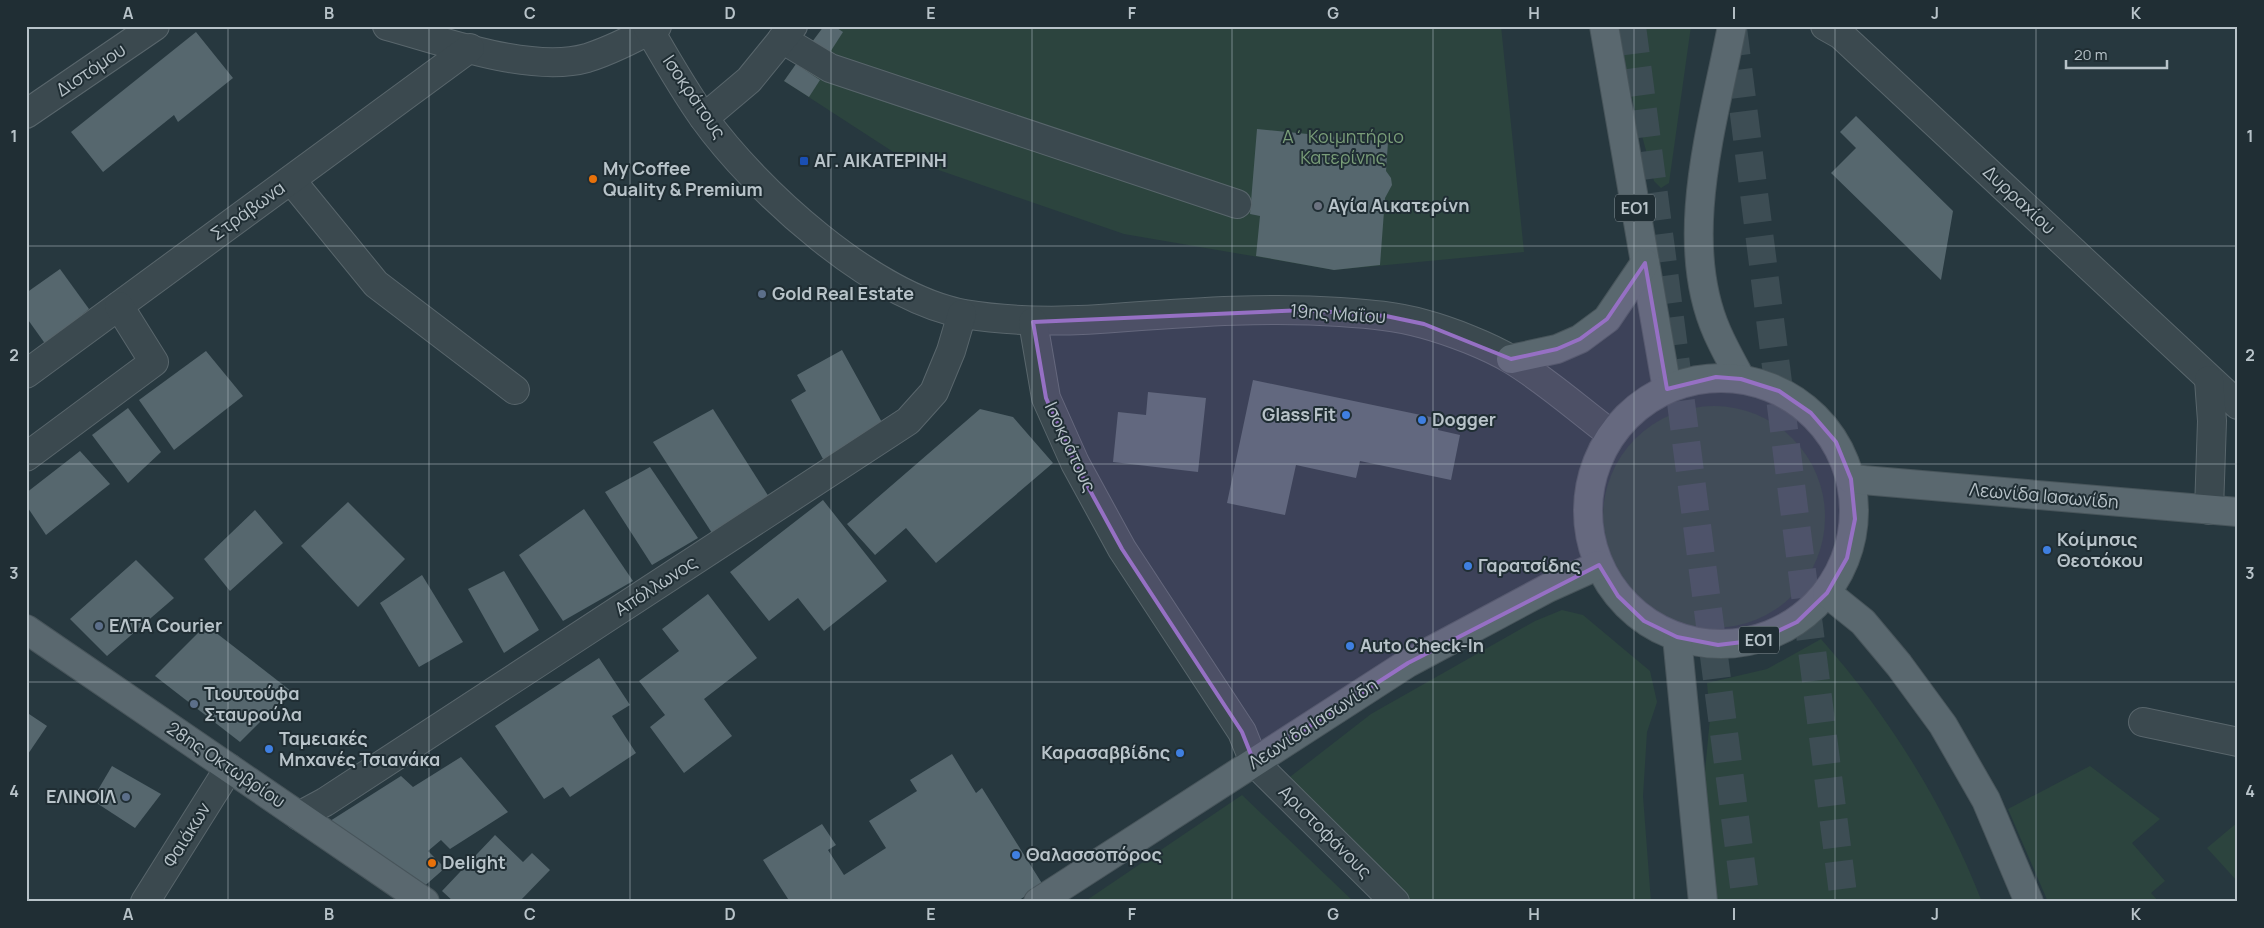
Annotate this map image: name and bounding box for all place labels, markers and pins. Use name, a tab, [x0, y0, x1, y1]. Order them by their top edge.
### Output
place label: ΑΓ. ΑΙΚΑΤΕΡΙΝΗ	[814, 148, 947, 172]
marker: ΑΓ. ΑΙΚΑΤΕΡΙΝΗ	[798, 155, 810, 167]
place label: My Coffee Quality & Premium	[603, 156, 763, 201]
marker: My Coffee Quality & Premium	[587, 173, 599, 185]
place label: Αγία Αικατερίνη	[1328, 193, 1469, 217]
marker: Αγία Αικατερίνη	[1312, 200, 1324, 212]
place label: Gold Real Estate	[772, 281, 914, 305]
marker: Gold Real Estate	[756, 288, 768, 300]
place label: Glass Fit	[1262, 402, 1336, 426]
place label: Dogger	[1432, 407, 1496, 431]
marker: Glass Fit	[1340, 409, 1352, 421]
marker: Dogger	[1416, 414, 1428, 426]
place label: Κοίμησις Θεοτόκου	[2057, 527, 2143, 572]
marker: Κοίμησις Θεοτόκου	[2041, 544, 2053, 556]
place label: Γαρατσίδης	[1478, 553, 1581, 577]
marker: Γαρατσίδης	[1462, 560, 1474, 572]
place label: ΕΛΤΑ Courier	[109, 613, 222, 637]
marker: ΕΛΤΑ Courier	[93, 620, 105, 632]
place label: Auto Check-In	[1360, 633, 1484, 657]
marker: Auto Check-In	[1344, 640, 1356, 652]
place label: Τιουτούφα Σταυρούλα	[204, 681, 302, 726]
marker: Τιουτούφα Σταυρούλα	[188, 698, 200, 710]
place label: Ταμειακές Μηχανές Τσιανάκα	[279, 726, 440, 771]
place label: Καρασαββίδης	[1041, 740, 1170, 764]
marker: Ταμειακές Μηχανές Τσιανάκα	[263, 743, 275, 755]
marker: Καρασαββίδης	[1174, 747, 1186, 759]
place label: ΕΛΙΝΟΙΛ	[46, 784, 116, 808]
marker: ΕΛΙΝΟΙΛ	[120, 791, 132, 803]
place label: Θαλασσοπόρος	[1026, 842, 1162, 866]
marker: Θαλασσοπόρος	[1010, 849, 1022, 861]
place label: Delight	[442, 850, 506, 874]
marker: Delight	[426, 857, 438, 869]

